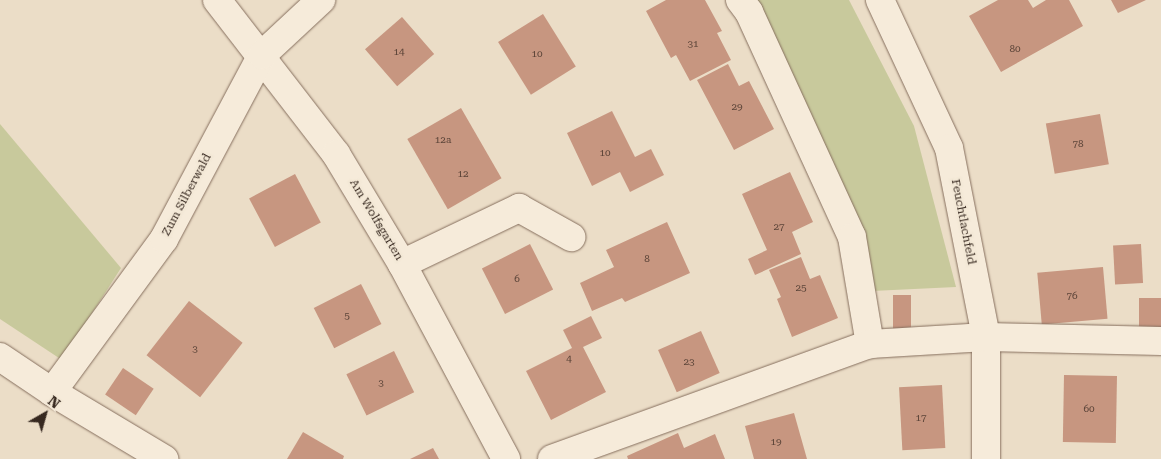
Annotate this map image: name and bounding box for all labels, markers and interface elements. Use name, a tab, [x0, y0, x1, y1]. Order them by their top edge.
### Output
house number: 31	[687, 38, 699, 50]
house number: 80	[1009, 43, 1021, 55]
house number: 14	[393, 46, 405, 58]
house number: 10	[531, 48, 543, 60]
house number: 29	[731, 101, 743, 113]
house number: 12a	[435, 134, 451, 146]
house number: 78	[1072, 138, 1084, 150]
house number: 10	[599, 147, 611, 159]
street label: Zum Silberwald	[159, 151, 215, 239]
house number: 12	[457, 168, 469, 180]
street label: Am Wolfsgarten	[346, 177, 406, 263]
street label: Feuchtlachfeld	[948, 178, 978, 266]
house number: 27	[773, 221, 785, 233]
house number: 8	[644, 253, 650, 265]
house number: 6	[514, 273, 520, 285]
house number: 25	[795, 282, 807, 294]
house number: 76	[1066, 290, 1078, 302]
house number: 5	[344, 310, 350, 322]
house number: 3	[192, 343, 198, 355]
house number: 4	[566, 353, 572, 365]
house number: 23	[683, 356, 695, 368]
house number: 3	[378, 377, 384, 389]
north arrow	[20, 389, 70, 439]
text: N	[45, 393, 63, 412]
house number: 60	[1083, 403, 1095, 415]
house number: 17	[915, 412, 927, 424]
house number: 19	[770, 436, 782, 448]

